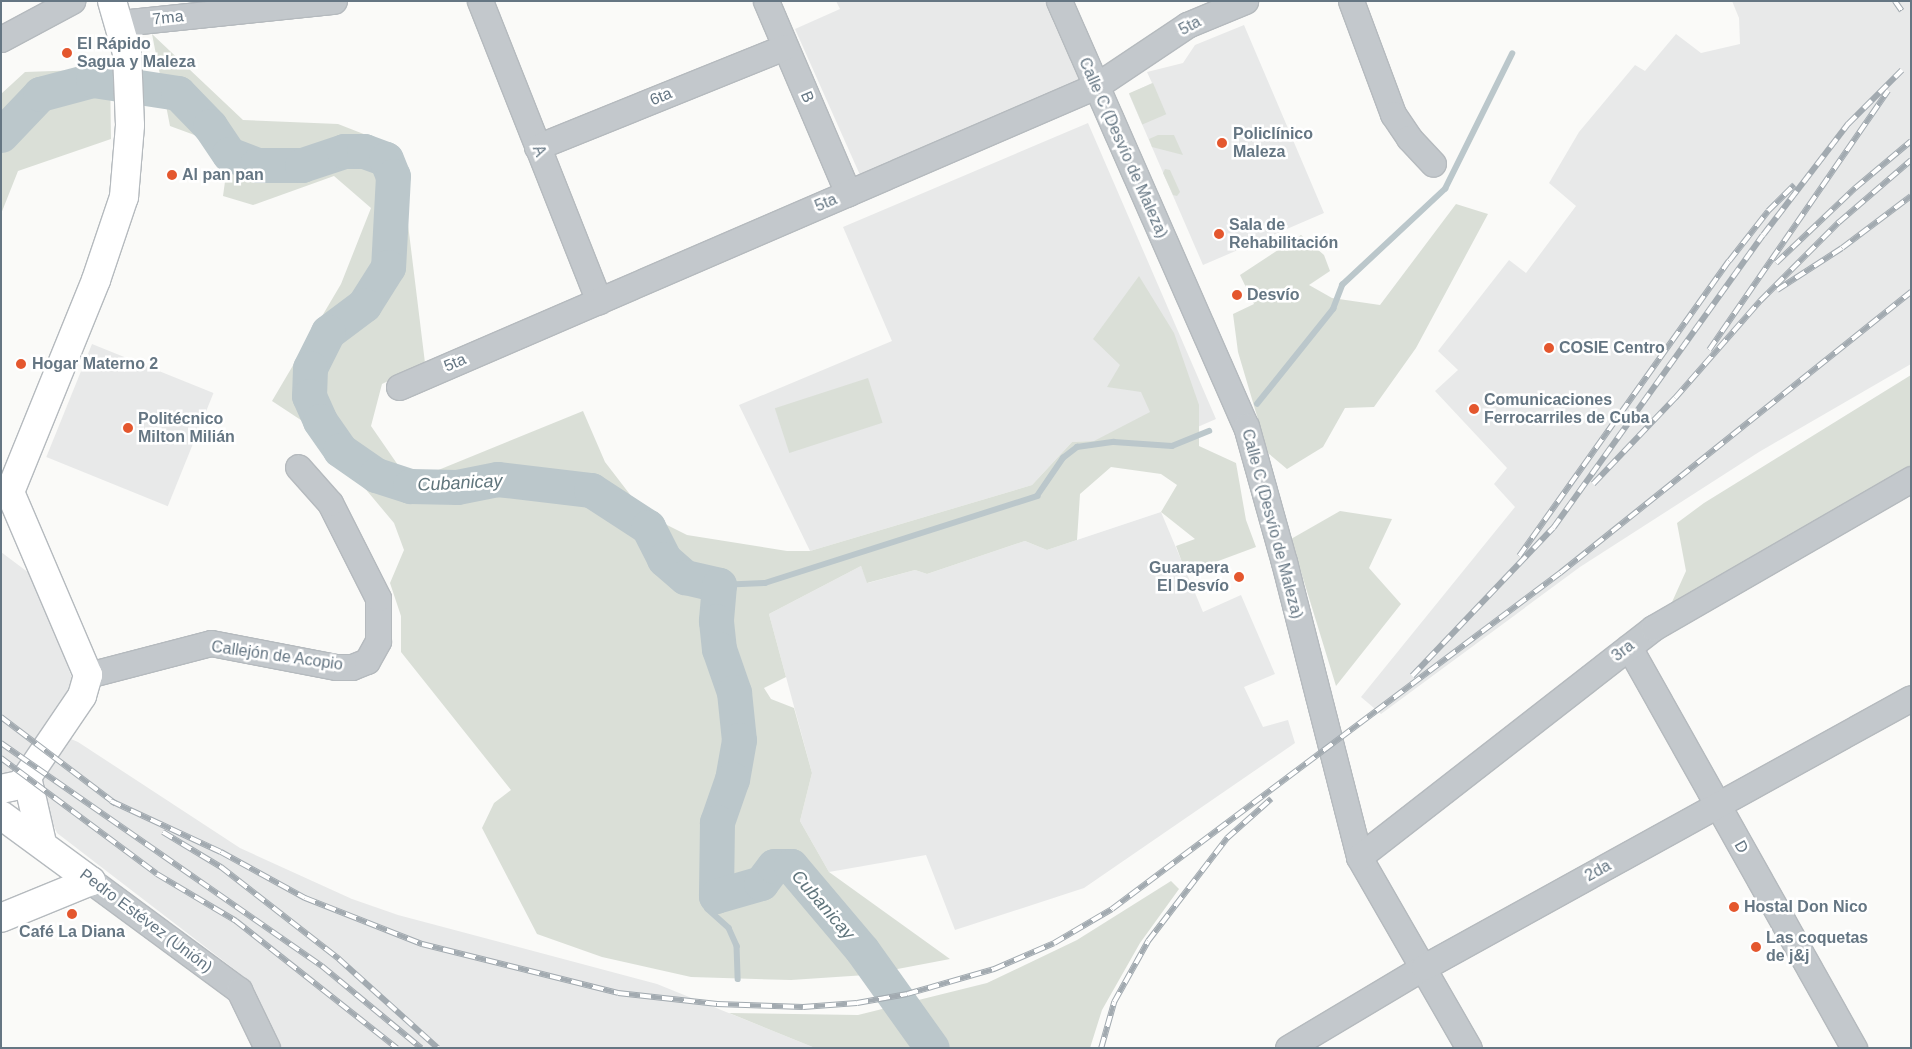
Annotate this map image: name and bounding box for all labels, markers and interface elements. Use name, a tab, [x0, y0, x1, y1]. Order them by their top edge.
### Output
street label: 7ma	[152, 7, 184, 29]
street label: 5ta	[1176, 12, 1204, 40]
place label: El Rápido Sagua y Maleza	[77, 34, 195, 72]
marker: El Rápido Sagua y Maleza	[61, 47, 73, 59]
street label: Calle C (Desvío de Maleza)	[1074, 55, 1172, 241]
street label: 6ta	[647, 84, 675, 110]
street label: B	[796, 88, 818, 106]
place label: Policlínico Maleza	[1233, 124, 1313, 162]
marker: Policlínico Maleza	[1215, 136, 1229, 150]
street label: A	[528, 142, 550, 160]
place label: Al pan pan	[182, 165, 264, 185]
marker: Al pan pan	[166, 169, 178, 181]
street label: 5ta	[812, 190, 840, 216]
place label: Sala de Rehabilitación	[1229, 215, 1338, 253]
marker: Sala de Rehabilitación	[1213, 228, 1225, 240]
place label: Desvío	[1247, 285, 1299, 305]
marker: Desvío	[1231, 289, 1243, 301]
place label: COSIE Centro	[1559, 338, 1665, 358]
marker: COSIE Centro	[1543, 342, 1555, 354]
street label: 5ta	[441, 350, 469, 376]
place label: Hogar Materno 2	[32, 354, 158, 374]
marker: Hogar Materno 2	[14, 357, 28, 371]
place label: Comunicaciones Ferrocarriles de Cuba	[1484, 390, 1649, 428]
marker: Comunicaciones Ferrocarriles de Cuba	[1468, 403, 1480, 415]
place label: Politécnico Milton Milián	[138, 409, 235, 447]
marker: Politécnico Milton Milián	[122, 422, 134, 434]
street label: Calle C (Desvío de Maleza)	[1237, 427, 1307, 621]
water label: Cubanicay	[417, 470, 503, 496]
place label: Guarapera El Desvío	[1149, 558, 1229, 596]
marker: Guarapera El Desvío	[1233, 571, 1245, 583]
street label: 3ra	[1608, 636, 1638, 666]
street label: Callejón de Acopio	[210, 637, 344, 675]
street label: D	[1730, 837, 1752, 857]
street label: 2da	[1582, 856, 1614, 886]
street label: Pedro Estévez (Unión)	[76, 865, 216, 977]
water label: Cubanicay	[787, 866, 859, 944]
place label: Hostal Don Nico	[1744, 897, 1868, 917]
marker: Hostal Don Nico	[1728, 901, 1740, 913]
marker: Café La Diana	[66, 908, 78, 920]
place label: Café La Diana	[19, 922, 125, 942]
place label: Las coquetas de j&j	[1766, 928, 1868, 966]
marker: Las coquetas de j&j	[1750, 941, 1762, 953]

